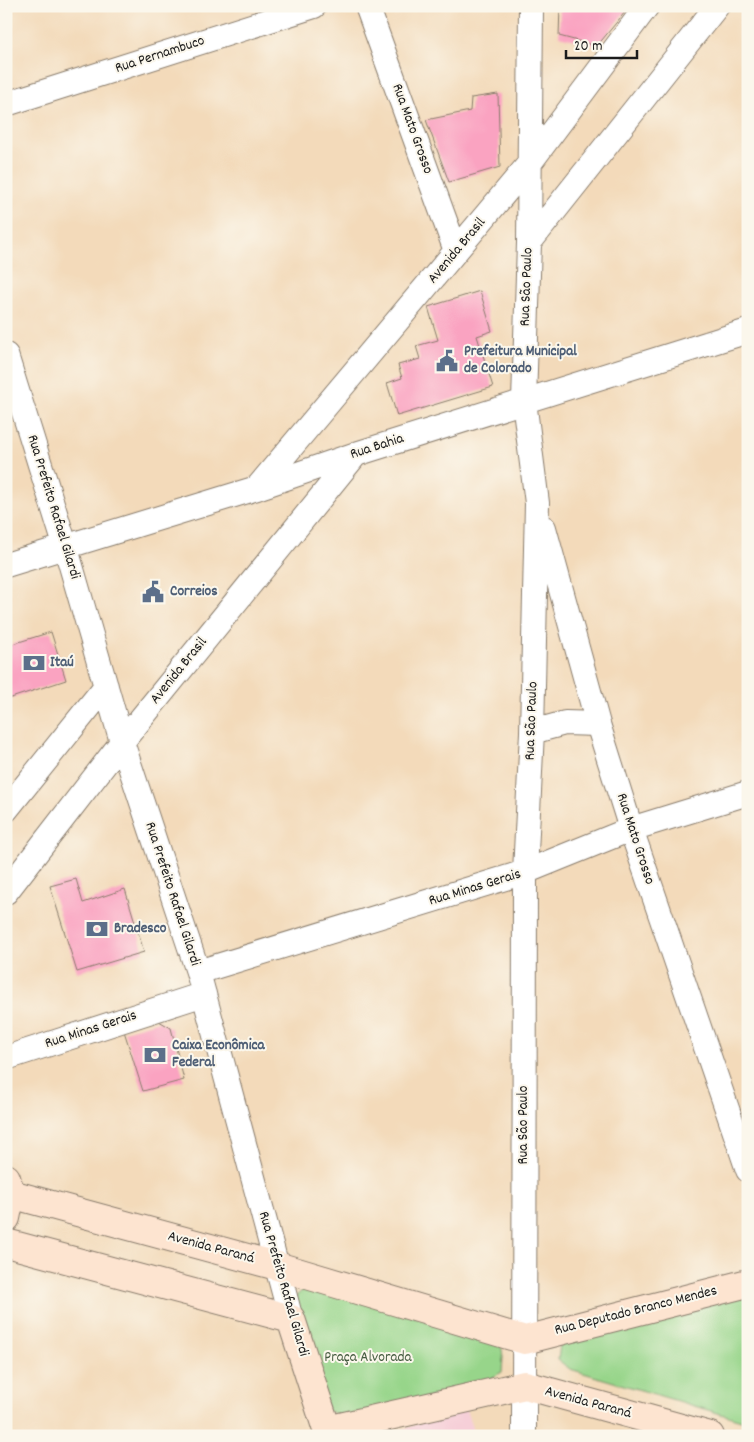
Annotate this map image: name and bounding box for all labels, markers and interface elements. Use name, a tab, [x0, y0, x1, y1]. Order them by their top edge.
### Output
scale bar	[566, 28, 638, 60]
street label: Rua Pernambuco	[112, 30, 208, 80]
text: 20 m	[574, 36, 602, 58]
street label: Rua Mato Grosso	[385, 81, 439, 178]
street label: Avenida Brasil	[423, 213, 492, 289]
street label: Rua São Paulo	[515, 247, 539, 327]
place label: Prefeitura Municipal de Colorado	[464, 341, 577, 380]
public building icon: Prefeitura Municipal de Colorado	[434, 348, 460, 374]
street label: Rua Bahia	[347, 428, 407, 466]
street label: Rua Prefeito Rafael Gilardi	[21, 432, 86, 582]
public building icon: Correios	[140, 579, 166, 605]
place label: Correios	[170, 581, 218, 603]
street label: Avenida Brasil	[145, 632, 213, 709]
bank icon: Itaú	[21, 650, 47, 676]
place label: Itaú	[50, 652, 74, 674]
street label: Rua São Paulo	[520, 681, 544, 761]
street label: Rua Mato Grosso	[610, 790, 660, 888]
street label: Rua Prefeito Rafael Gilardi	[138, 819, 206, 969]
street label: Rua Minas Gerais	[426, 864, 524, 912]
bank icon: Bradesco	[84, 916, 110, 942]
place label: Bradesco	[114, 918, 167, 940]
street label: Rua Minas Gerais	[42, 1005, 140, 1055]
place label: Caixa Econômica Federal	[172, 1035, 265, 1074]
bank icon: Caixa Econômica Federal	[142, 1042, 168, 1068]
street label: Rua São Paulo	[513, 1085, 535, 1165]
street label: Rua Prefeito Rafael Gilardi	[252, 1209, 314, 1359]
street label: Avenida Paraná	[165, 1226, 257, 1270]
street label: Rua Deputado Branco Mendes	[552, 1280, 720, 1342]
park label: Praça Alvorada	[324, 1347, 413, 1369]
street label: Avenida Paraná	[542, 1381, 634, 1425]

